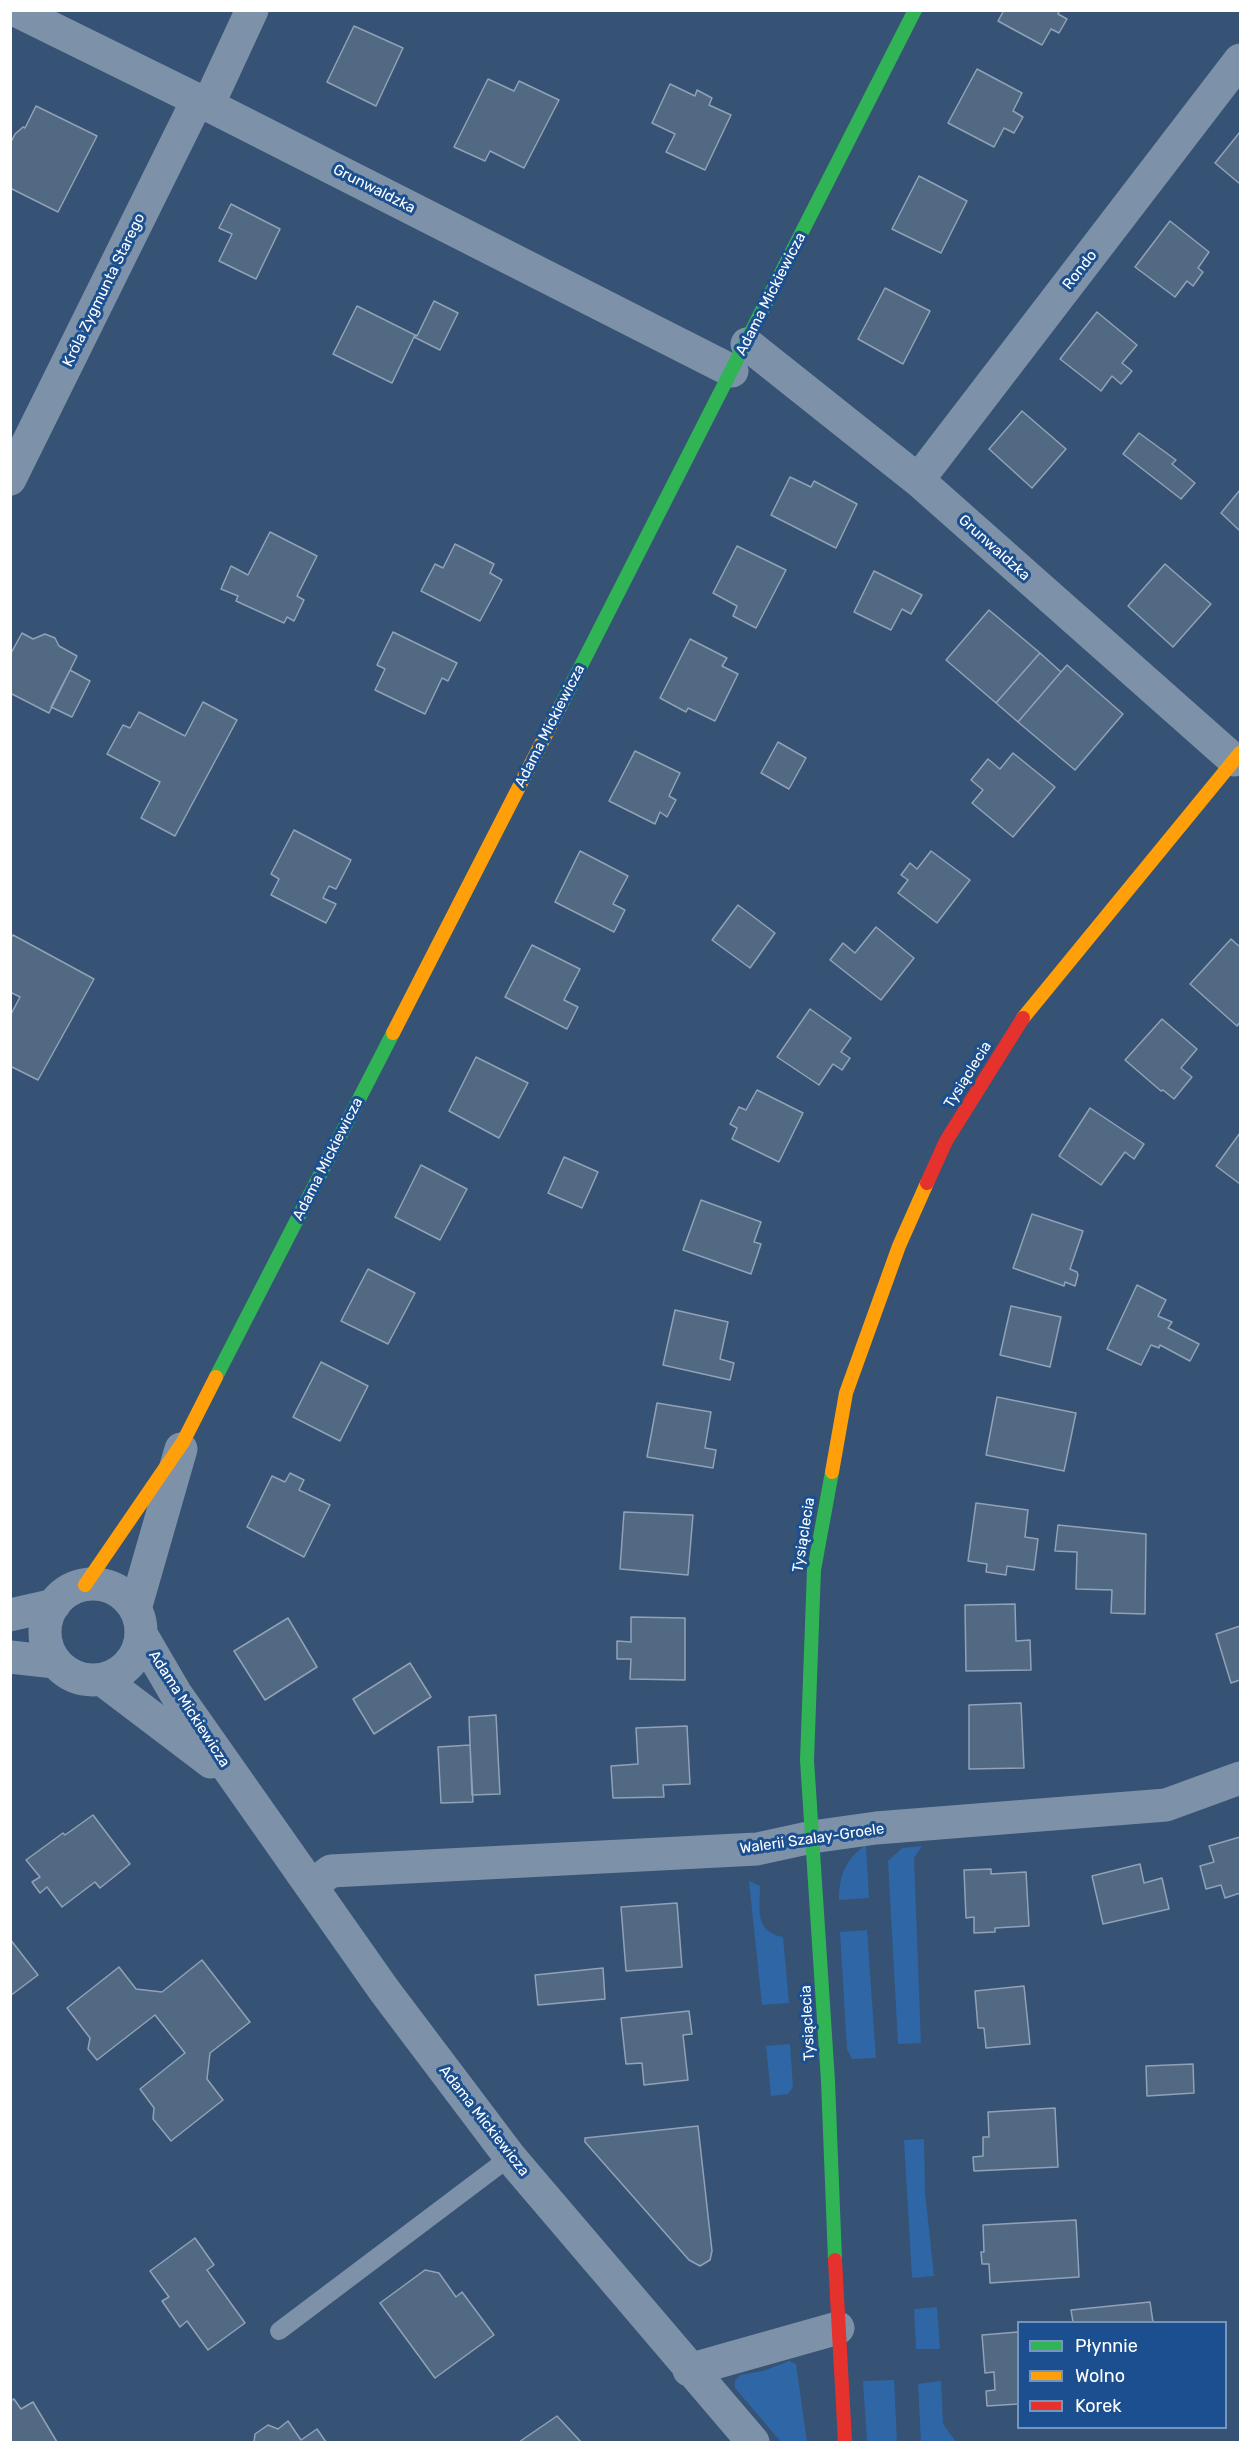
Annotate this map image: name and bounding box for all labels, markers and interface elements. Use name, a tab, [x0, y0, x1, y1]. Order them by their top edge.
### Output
street label: Grunwaldzka	[330, 161, 418, 217]
street label: Króla Zygmunta Starego	[59, 210, 149, 370]
street label: Adama Mickiewicza	[732, 229, 810, 359]
street label: Rondo	[1059, 247, 1101, 293]
street label: Grunwaldzka	[955, 511, 1033, 585]
street label: Adama Mickiewicza	[511, 661, 589, 791]
street label: Tysiąclecia	[940, 1038, 996, 1112]
street label: Adama Mickiewicza	[289, 1094, 367, 1224]
street label: Tysiąclecia	[789, 1496, 819, 1574]
street label: Adama Mickiewicza	[145, 1647, 233, 1771]
street label: Walerii Szalay-Groele	[739, 1820, 885, 1858]
street label: Tysiąclecia	[797, 1985, 819, 2061]
street label: Adama Mickiewicza	[435, 2062, 533, 2180]
legend	[1017, 2321, 1227, 2429]
text: Płynnie	[1075, 2335, 1138, 2357]
text: Wolno	[1075, 2365, 1125, 2387]
text: Korek	[1075, 2395, 1122, 2417]

